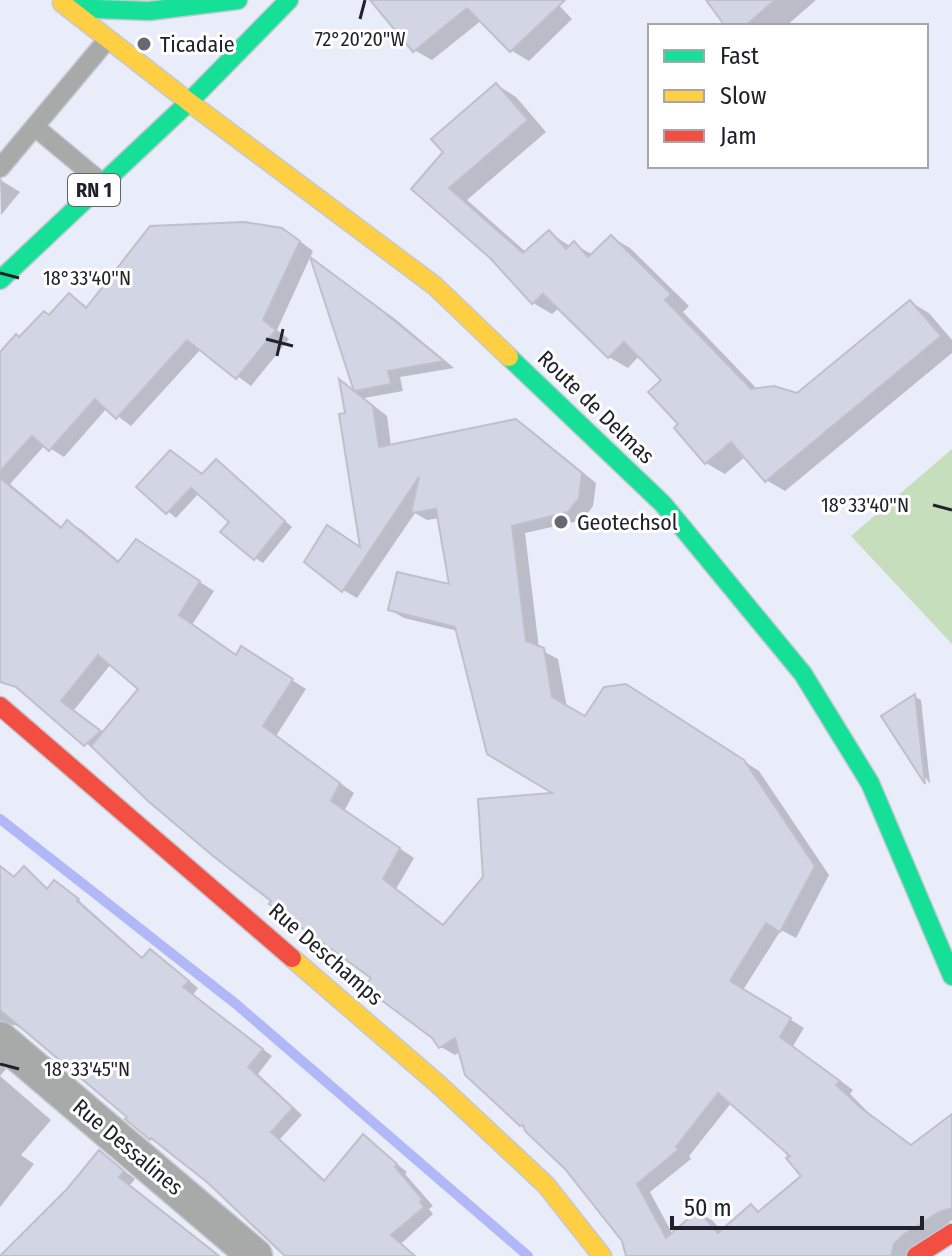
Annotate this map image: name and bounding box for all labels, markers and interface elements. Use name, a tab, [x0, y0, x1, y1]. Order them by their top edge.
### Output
legend	[648, 24, 928, 168]
text: 72°20'20"W	[315, 27, 405, 51]
place label: Ticadaie	[160, 31, 235, 58]
marker: Ticadaie	[135, 35, 153, 53]
text: Fast	[720, 42, 759, 70]
text: Slow	[720, 82, 767, 110]
text: Jam	[720, 122, 757, 150]
road number: RN 1	[68, 174, 120, 206]
text: 18°33'40"N	[43, 266, 131, 290]
street label: Route de Delmas	[532, 345, 660, 469]
text: 18°33'40"N	[821, 493, 909, 517]
place label: Geotechsol	[577, 509, 678, 536]
marker: Geotechsol	[552, 513, 570, 531]
street label: Rue Deschamps	[263, 897, 389, 1011]
text: 18°33'45"N	[44, 1057, 130, 1081]
street label: Rue Dessalines	[67, 1093, 189, 1201]
scale bar	[672, 1180, 922, 1230]
text: 50 m	[684, 1194, 732, 1222]

